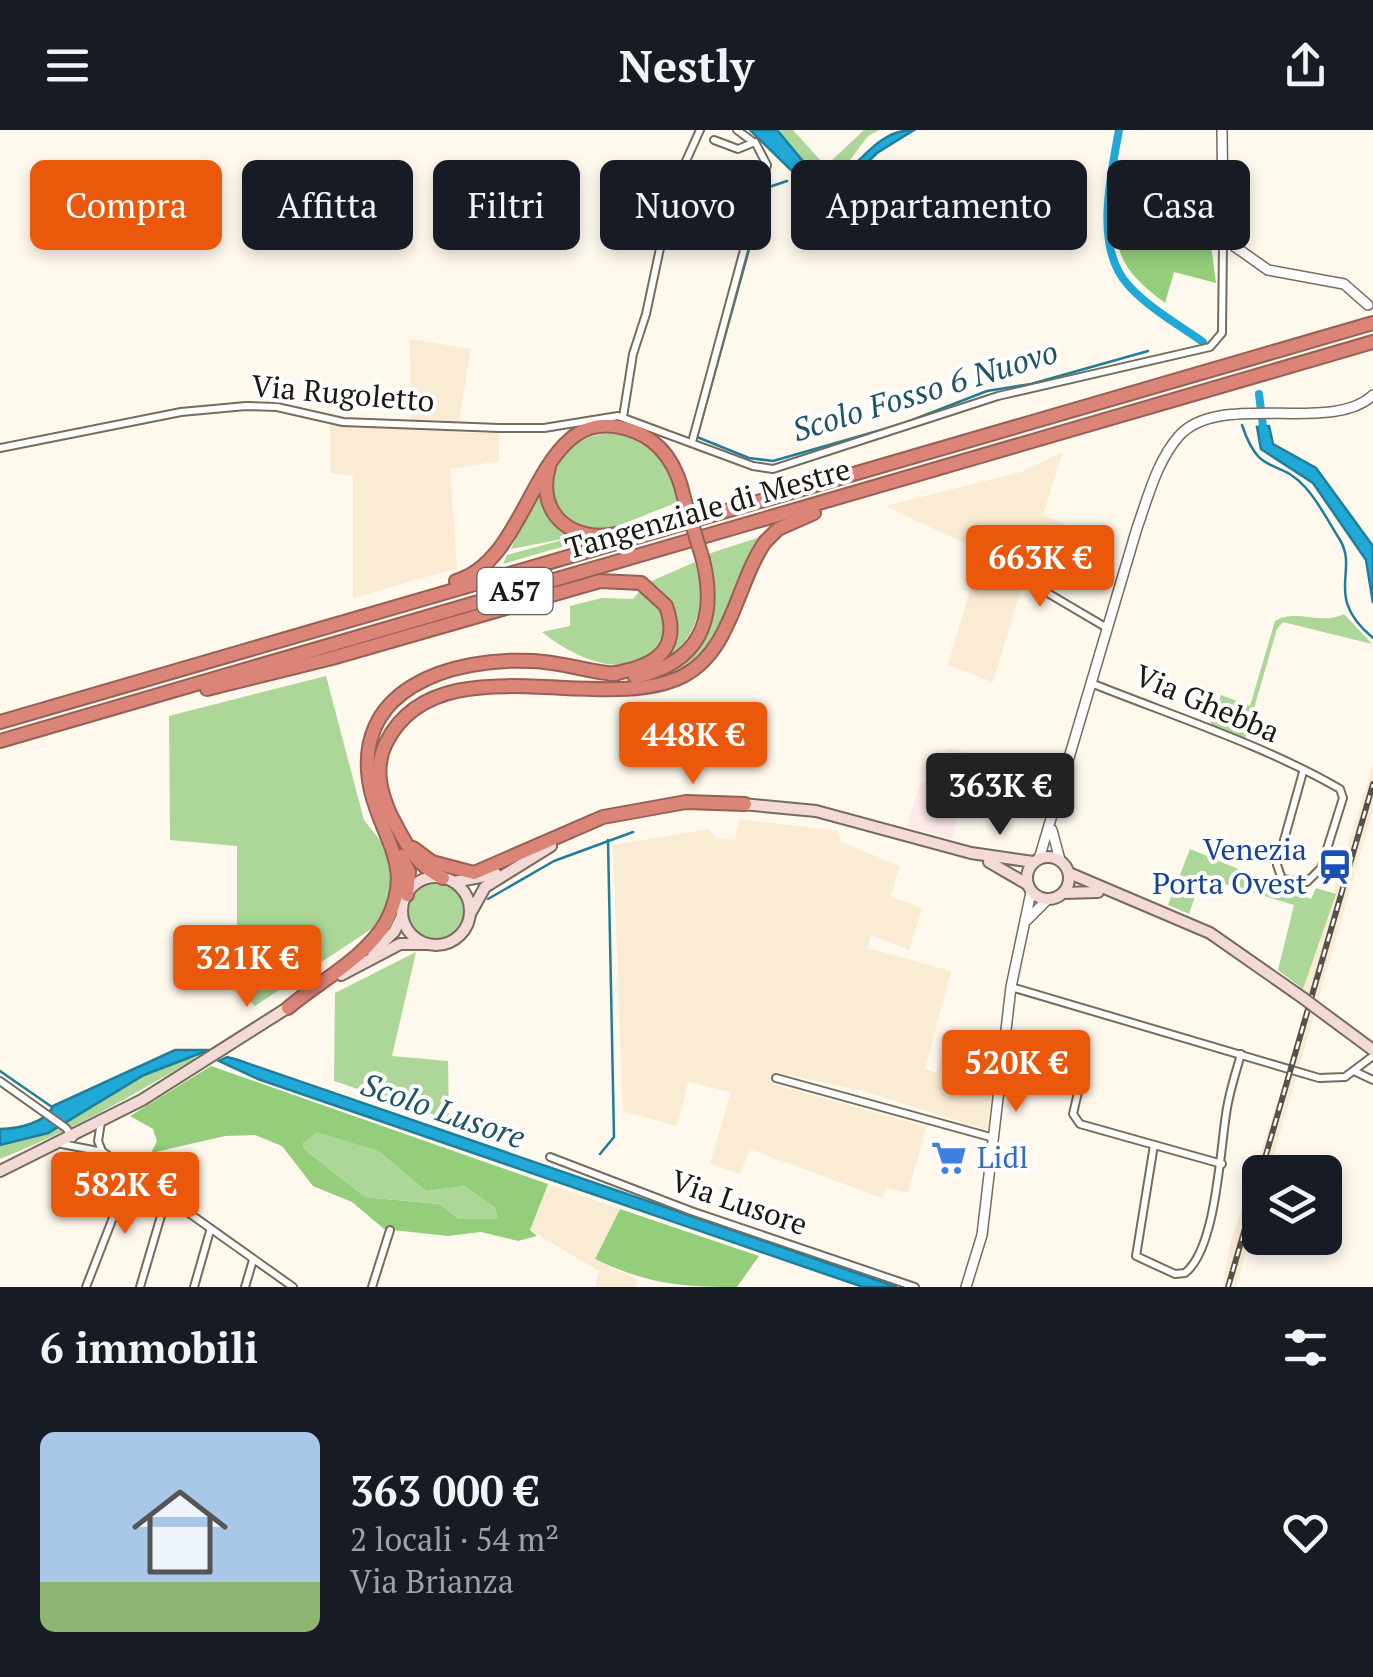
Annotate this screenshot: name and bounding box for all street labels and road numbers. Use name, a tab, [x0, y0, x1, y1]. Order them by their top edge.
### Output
street label: Via Rugoletto	[250, 365, 436, 421]
street label: Tangenziale di Mestre	[561, 448, 855, 568]
road number: A57	[478, 568, 552, 614]
street label: Via Ghebba	[1129, 655, 1286, 751]
street label: Via Lusore	[666, 1160, 813, 1244]

